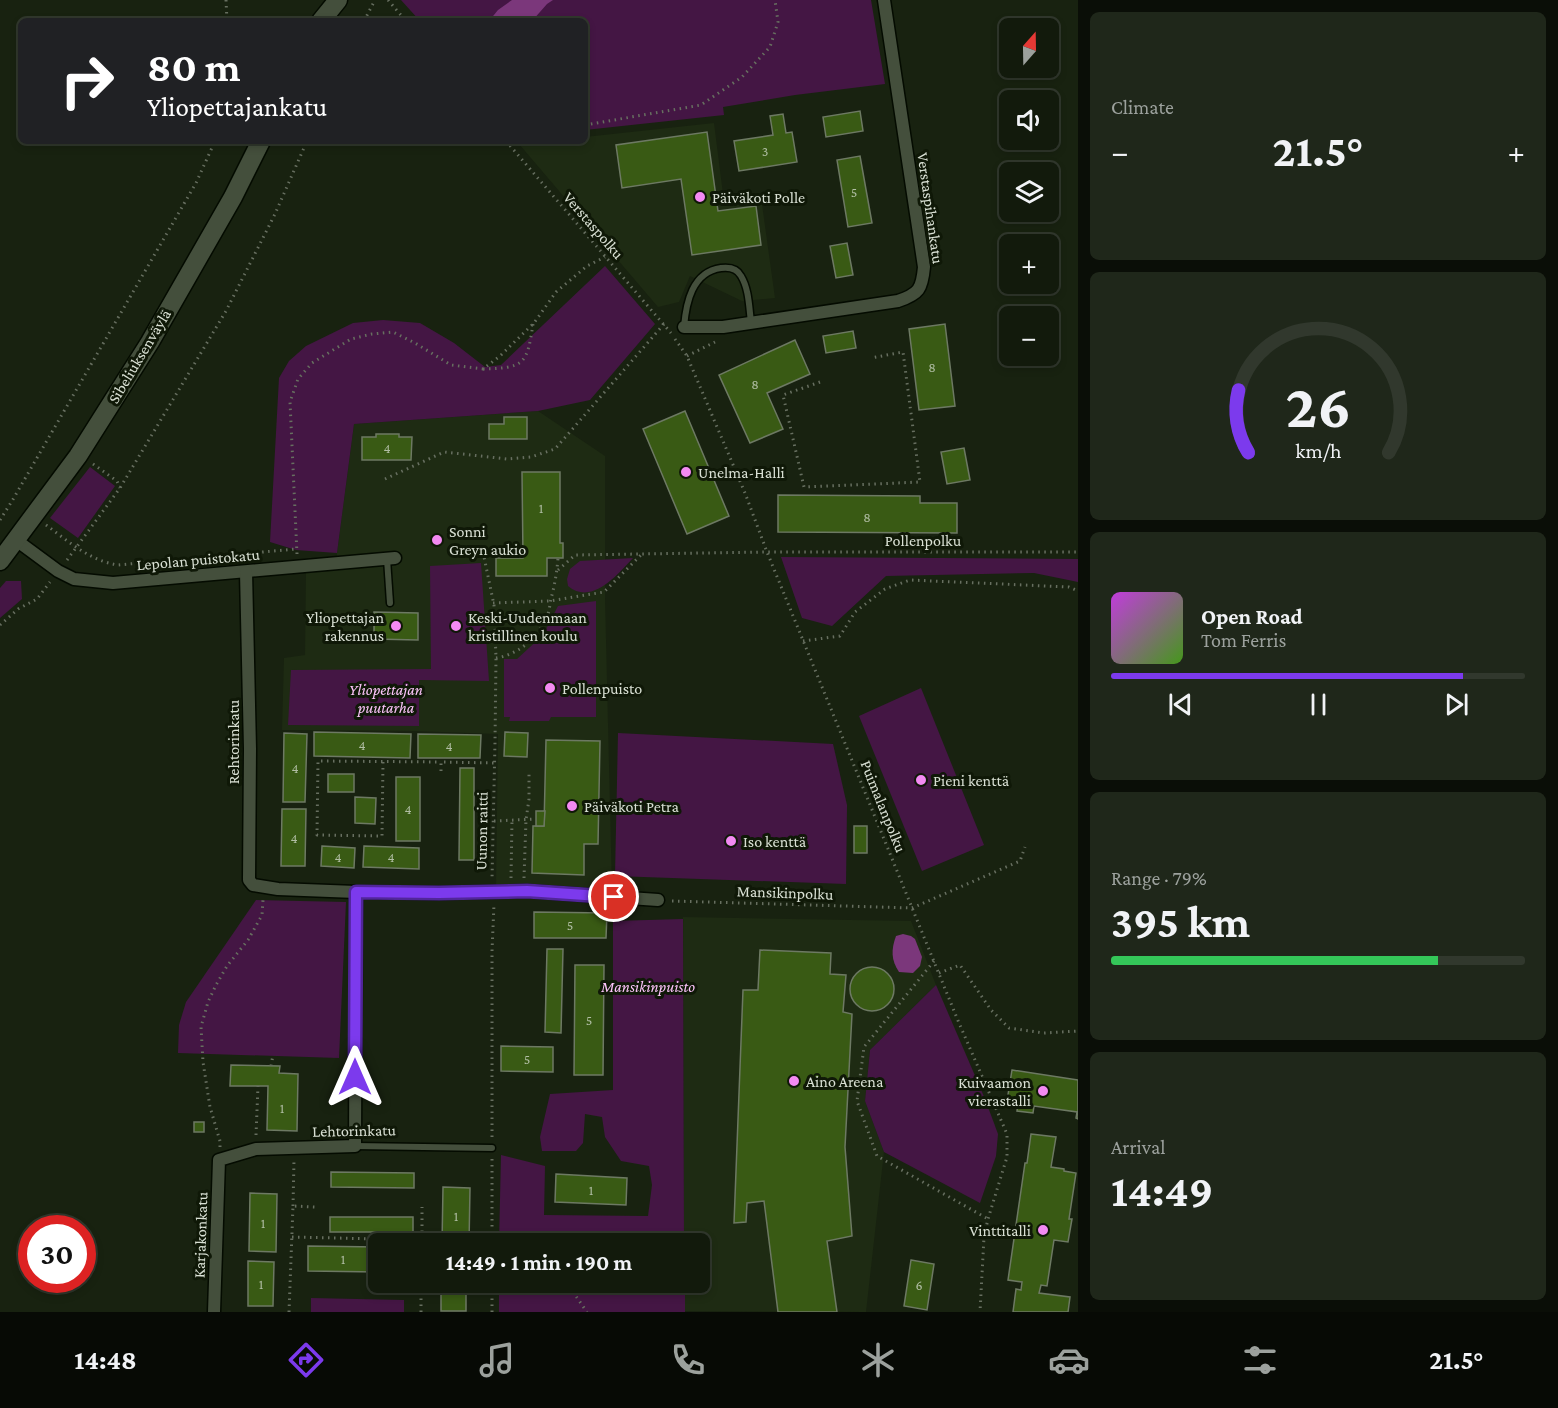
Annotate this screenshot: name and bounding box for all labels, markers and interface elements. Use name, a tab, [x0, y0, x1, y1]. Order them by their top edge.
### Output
north arrow	[999, 18, 1059, 78]
map controls	[999, 18, 1059, 366]
icon: right	[48, 42, 126, 120]
text: 80 m	[147, 43, 241, 90]
button: sound	[999, 90, 1059, 150]
text: Yliopettajankatu	[147, 92, 327, 122]
text: Climate	[1111, 96, 1174, 118]
text: 21.5°	[1273, 126, 1363, 176]
text: −	[1111, 133, 1128, 170]
text: +	[1508, 133, 1525, 170]
house number: 3	[762, 143, 768, 159]
street label: Verstaspihankatu	[913, 151, 947, 265]
button: layers	[999, 162, 1059, 222]
house number: 5	[851, 184, 857, 200]
street label: Verstaspolku	[559, 188, 628, 263]
place label: Päiväkoti Polle	[712, 189, 805, 206]
marker: Päiväkoti Polle	[693, 190, 707, 204]
button: +	[999, 234, 1059, 294]
street label: Sibeliuksenväylä	[105, 306, 175, 407]
button: −	[999, 306, 1059, 366]
house number: 8	[928, 359, 936, 375]
text: 26	[1285, 371, 1351, 440]
house number: 8	[751, 376, 759, 392]
text: km/h	[1295, 439, 1342, 463]
house number: 4	[383, 440, 391, 456]
place label: Unelma-Halli	[698, 464, 785, 481]
marker: Unelma-Halli	[679, 465, 693, 479]
house number: 1	[539, 500, 544, 516]
house number: 8	[863, 509, 871, 525]
place label: Sonni Greyn aukio	[449, 523, 526, 559]
street label: Pollenpolku	[885, 532, 962, 550]
marker: Sonni Greyn aukio	[430, 533, 444, 547]
street label: Lepolan puistokatu	[136, 546, 261, 574]
text: Open Road	[1201, 604, 1303, 629]
place label: Yliopettajan rakennus	[306, 609, 384, 644]
place label: Keski-Uudenmaan kristillinen koulu	[468, 609, 587, 644]
marker: Yliopettajan rakennus	[389, 619, 403, 633]
marker: Keski-Uudenmaan kristillinen koulu	[449, 619, 463, 633]
text: Tom Ferris	[1201, 629, 1286, 651]
place label: Pollenpuisto	[562, 680, 642, 698]
park label: Yliopettajan puutarha	[349, 681, 423, 717]
marker: Pollenpuisto	[543, 681, 557, 695]
icon: previous	[1164, 688, 1197, 721]
icon: pause	[1302, 688, 1335, 721]
icon: next	[1440, 688, 1473, 721]
street label: Rehtorinkatu	[225, 699, 242, 784]
house number: 4	[358, 737, 366, 753]
house number: 4	[445, 738, 453, 754]
street label: Puimalanpolku	[856, 758, 910, 856]
house number: 4	[291, 760, 299, 776]
place label: Pieni kenttä	[933, 772, 1010, 789]
marker: Pieni kenttä	[914, 773, 928, 787]
street label: Uunon raitti	[472, 792, 491, 870]
place label: Päiväkoti Petra	[584, 798, 679, 815]
marker: Päiväkoti Petra	[565, 799, 579, 813]
house number: 4	[404, 801, 412, 817]
house number: 4	[290, 830, 298, 846]
place label: Iso kenttä	[743, 833, 807, 850]
marker: Iso kenttä	[724, 834, 738, 848]
house number: 4	[334, 849, 342, 865]
house number: 4	[387, 849, 395, 865]
text: Range · 79%	[1111, 867, 1207, 889]
pin	[588, 871, 639, 922]
icon: arrive	[597, 880, 630, 913]
street label: Mansikinpolku	[736, 882, 834, 904]
text: 395 km	[1111, 897, 1250, 947]
house number: 5	[567, 917, 573, 933]
park label: Mansikinpuisto	[600, 978, 695, 996]
house number: 5	[586, 1012, 592, 1028]
position arrow	[323, 1045, 387, 1109]
house number: 5	[524, 1051, 530, 1067]
place label: Aino Areena	[806, 1073, 884, 1090]
marker: Aino Areena	[787, 1074, 801, 1088]
place label: Kuivaamon vierastalli	[958, 1074, 1031, 1109]
marker: Kuivaamon vierastalli	[1036, 1084, 1050, 1098]
house number: 1	[280, 1100, 285, 1116]
street label: Lehtorinkatu	[312, 1121, 397, 1140]
text: Arrival	[1111, 1136, 1165, 1158]
text: 14:49	[1111, 1166, 1213, 1216]
house number: 1	[589, 1182, 594, 1198]
street label: Karjakonkatu	[190, 1191, 212, 1278]
house number: 1	[454, 1208, 459, 1224]
speed limit sign: 30	[18, 1215, 96, 1293]
house number: 1	[261, 1215, 266, 1231]
place label: Vinttitalli	[969, 1222, 1031, 1239]
marker: Vinttitalli	[1036, 1223, 1050, 1237]
text: 14:49 · 1 min · 190 m	[446, 1250, 632, 1275]
house number: 1	[341, 1251, 346, 1267]
house number: 1	[259, 1276, 264, 1292]
house number: 6	[915, 1277, 923, 1293]
icon: directions	[285, 1339, 327, 1381]
icon: music	[476, 1339, 518, 1381]
icon: phone	[667, 1339, 709, 1381]
icon: climate	[857, 1339, 899, 1381]
icon: car	[1048, 1339, 1090, 1381]
icon: filters	[1239, 1339, 1281, 1381]
text: 14:48	[74, 1345, 137, 1375]
text: 21.5°	[1429, 1345, 1484, 1375]

